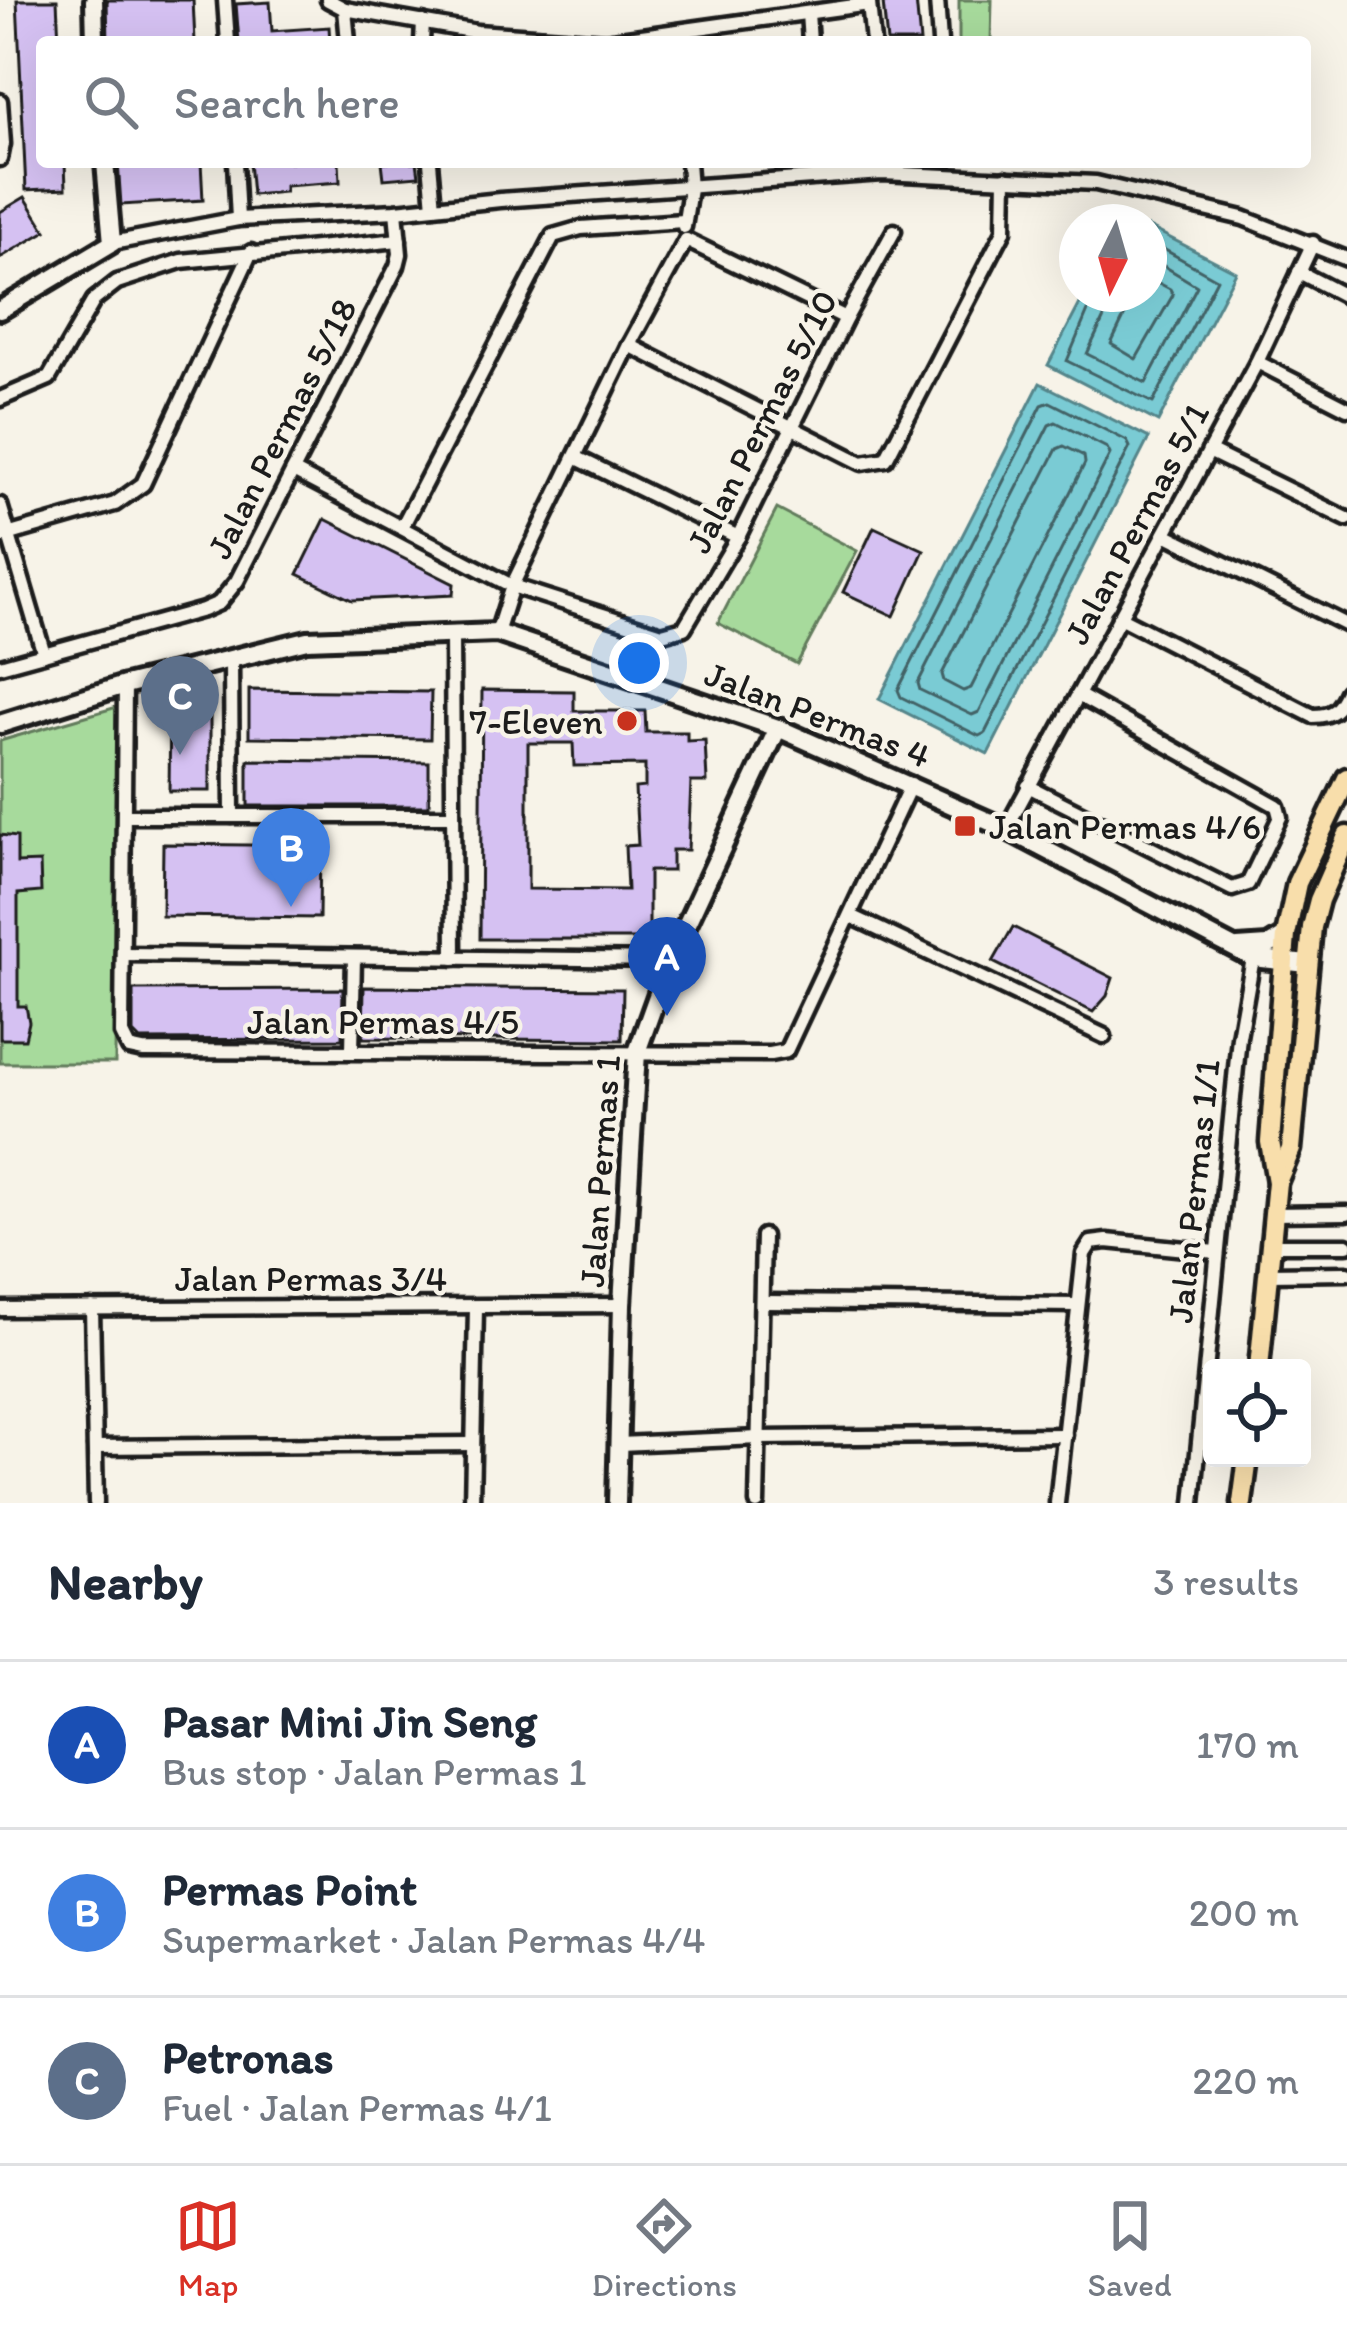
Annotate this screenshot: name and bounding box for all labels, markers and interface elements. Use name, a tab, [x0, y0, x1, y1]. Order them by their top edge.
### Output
search box	[36, 36, 1311, 168]
icon: search	[78, 69, 144, 135]
text: Search here	[174, 75, 400, 129]
north arrow	[1059, 204, 1167, 312]
street label: Jalan Permas 5/10	[677, 283, 846, 560]
street label: Jalan Permas 5/18	[197, 291, 366, 566]
street label: Jalan Permas 5/1	[1055, 395, 1218, 651]
your location	[609, 633, 669, 693]
street label: Jalan Permas 4	[699, 652, 937, 777]
pin: C	[141, 656, 219, 755]
place label: 7-Eleven	[469, 700, 603, 743]
marker: 7-Eleven	[614, 708, 640, 734]
place label: Jalan Permas 4/6	[989, 805, 1261, 848]
pin: B	[252, 808, 330, 907]
marker: Jalan Permas 4/6	[952, 813, 978, 839]
pin: A	[628, 917, 706, 1016]
street label: Jalan Permas 4/5	[247, 1000, 519, 1043]
street label: Jalan Permas 1	[570, 1053, 629, 1289]
street label: Jalan Permas 1/1	[1158, 1057, 1229, 1325]
street label: Jalan Permas 3/4	[175, 1257, 447, 1300]
map controls	[1203, 1359, 1311, 1467]
button: locate	[1203, 1359, 1311, 1467]
text: Nearby	[48, 1551, 203, 1612]
text: 3 results	[1153, 1558, 1299, 1605]
text: Pasar Mini Jin Seng	[162, 1694, 537, 1748]
text: A	[75, 1721, 99, 1768]
text: 170 m	[1196, 1721, 1299, 1768]
text: Bus stop · Jalan Permas 1	[162, 1748, 586, 1795]
text: Permas Point	[162, 1862, 417, 1916]
text: B	[74, 1889, 100, 1936]
text: 200 m	[1189, 1889, 1299, 1936]
text: Supermarket · Jalan Permas 4/4	[162, 1916, 705, 1963]
text: Petronas	[162, 2030, 333, 2084]
text: C	[74, 2057, 100, 2104]
text: 220 m	[1192, 2057, 1299, 2104]
text: Fuel · Jalan Permas 4/1	[162, 2084, 552, 2131]
tab: Map	[175, 2193, 241, 2304]
tab: Directions	[592, 2193, 737, 2304]
tab: Saved	[1088, 2193, 1172, 2304]

